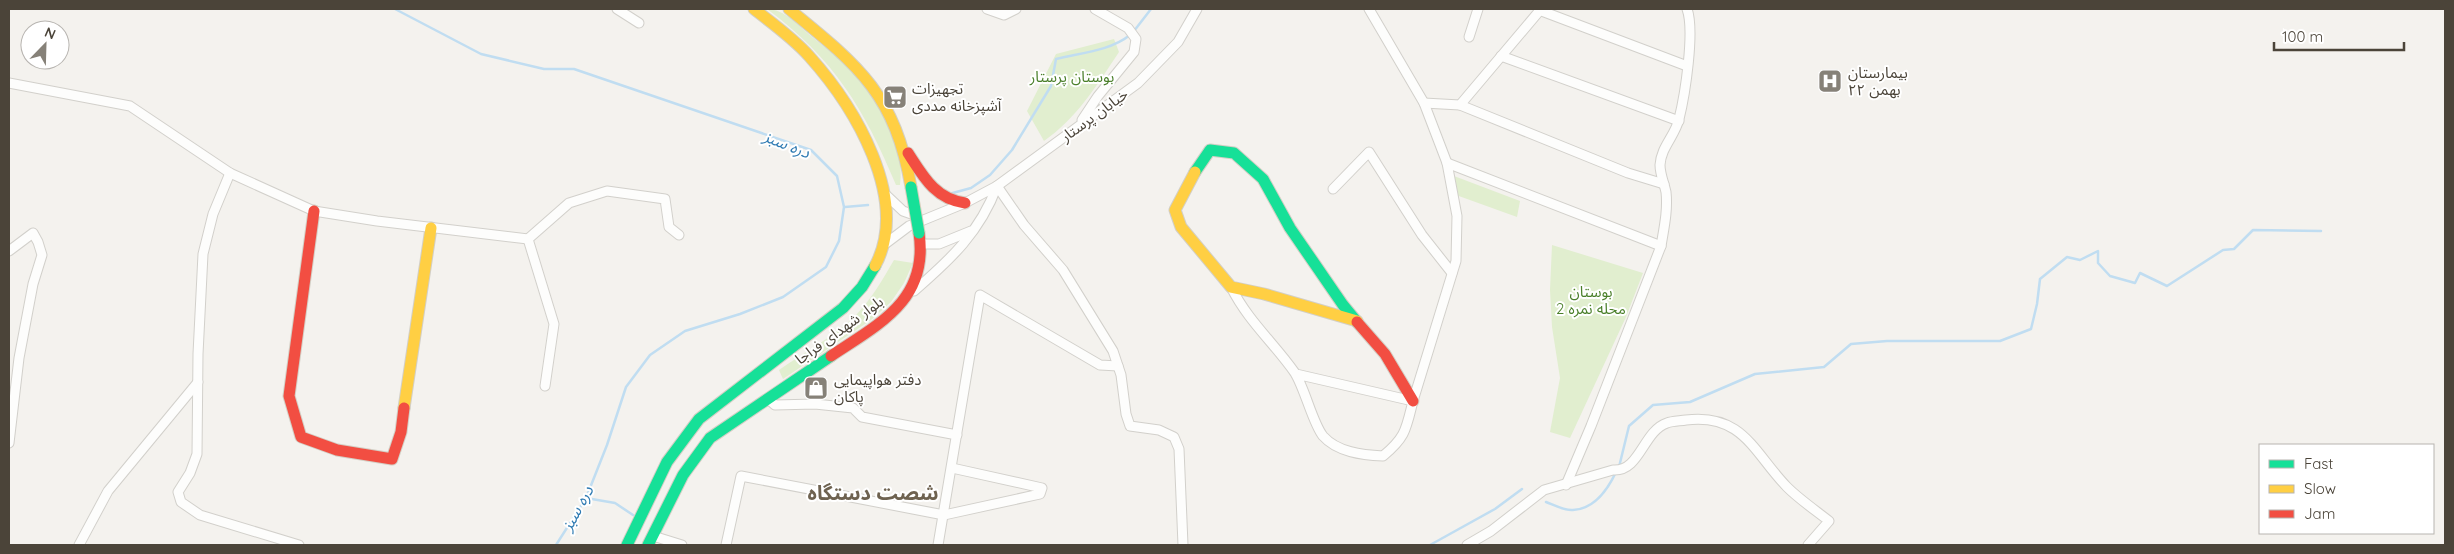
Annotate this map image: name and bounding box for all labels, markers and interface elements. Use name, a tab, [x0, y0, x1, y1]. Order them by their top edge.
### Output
north arrow	[20, 20, 70, 70]
scale bar	[2274, 20, 2404, 52]
text: N	[42, 23, 58, 43]
text: 100 m	[2282, 27, 2323, 46]
place label: بیمارستان ۲۲ بهمن	[1848, 63, 1908, 99]
park label: بوستان پرستار	[1029, 67, 1114, 87]
hospital icon: بیمارستان ۲۲ بهمن	[1817, 68, 1843, 94]
place label: تجهیزات آشپزخانه مددی	[912, 79, 1002, 116]
supermarket icon: تجهیزات آشپزخانه مددی	[882, 84, 908, 110]
street label: خیابان پرستار	[1056, 84, 1132, 147]
water label: دره سبز	[759, 125, 813, 162]
park label: بوستان محله نمره 2	[1556, 282, 1626, 318]
street label: بلوار شهدای فراجا	[791, 292, 887, 368]
place label: دفتر هواپیمایی پاکان	[834, 370, 921, 407]
shop icon: دفتر هواپیمایی پاکان	[803, 375, 829, 401]
legend	[2259, 444, 2434, 534]
text: Fast	[2304, 454, 2333, 473]
text: Slow	[2304, 479, 2336, 498]
district label: شصت دستگاه	[808, 480, 938, 505]
water label: دره سبز	[556, 482, 598, 536]
text: Jam	[2304, 504, 2335, 523]

